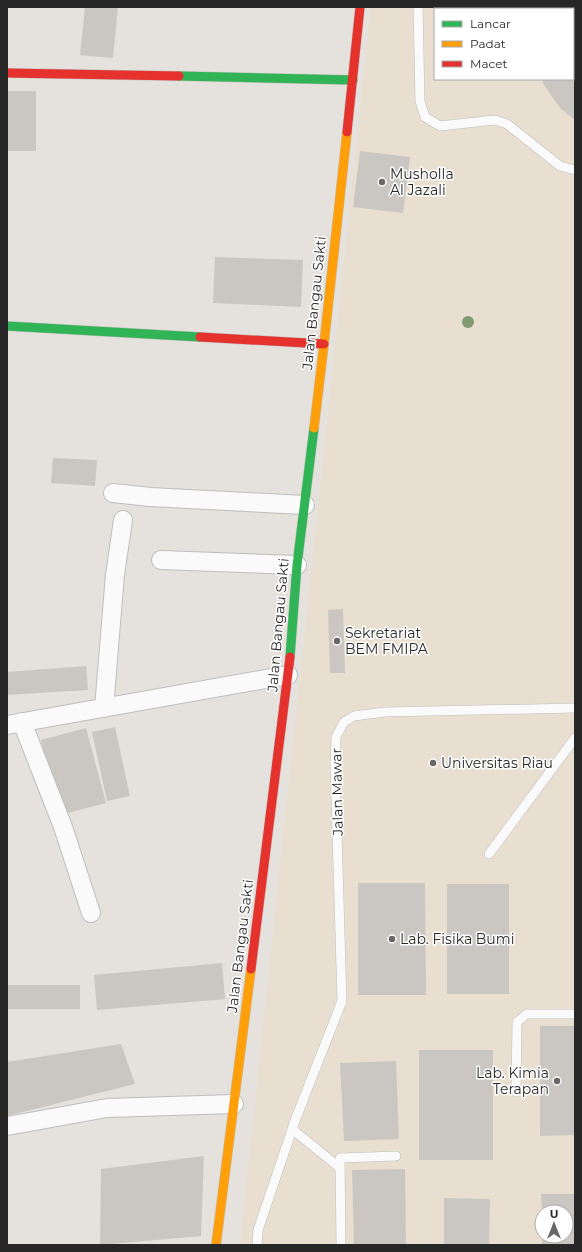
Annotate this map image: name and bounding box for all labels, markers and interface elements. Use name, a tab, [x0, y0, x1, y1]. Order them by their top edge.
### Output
legend	[434, 8, 574, 80]
text: Lancar	[470, 16, 511, 31]
text: Padat	[470, 36, 506, 51]
text: Macet	[470, 56, 507, 71]
place label: Musholla Al Jazali	[390, 165, 454, 199]
marker: Musholla Al Jazali	[377, 177, 387, 187]
street label: Jalan Bangau Sakti	[298, 235, 330, 372]
street label: Jalan Bangau Sakti	[263, 557, 293, 694]
place label: Sekretariat BEM FMIPA	[345, 624, 429, 658]
marker: Sekretariat BEM FMIPA	[332, 636, 342, 646]
street label: Jalan Mawar	[327, 748, 347, 837]
place label: Universitas Riau	[441, 754, 553, 772]
marker: Universitas Riau	[428, 758, 438, 768]
street label: Jalan Bangau Sakti	[223, 878, 257, 1015]
place label: Lab. Fisika Bumi	[400, 930, 514, 948]
marker: Lab. Fisika Bumi	[387, 934, 397, 944]
place label: Lab. Kimia Terapan	[476, 1064, 549, 1098]
marker: Lab. Kimia Terapan	[552, 1076, 562, 1086]
north arrow	[534, 1204, 574, 1244]
text: U	[550, 1207, 558, 1221]

